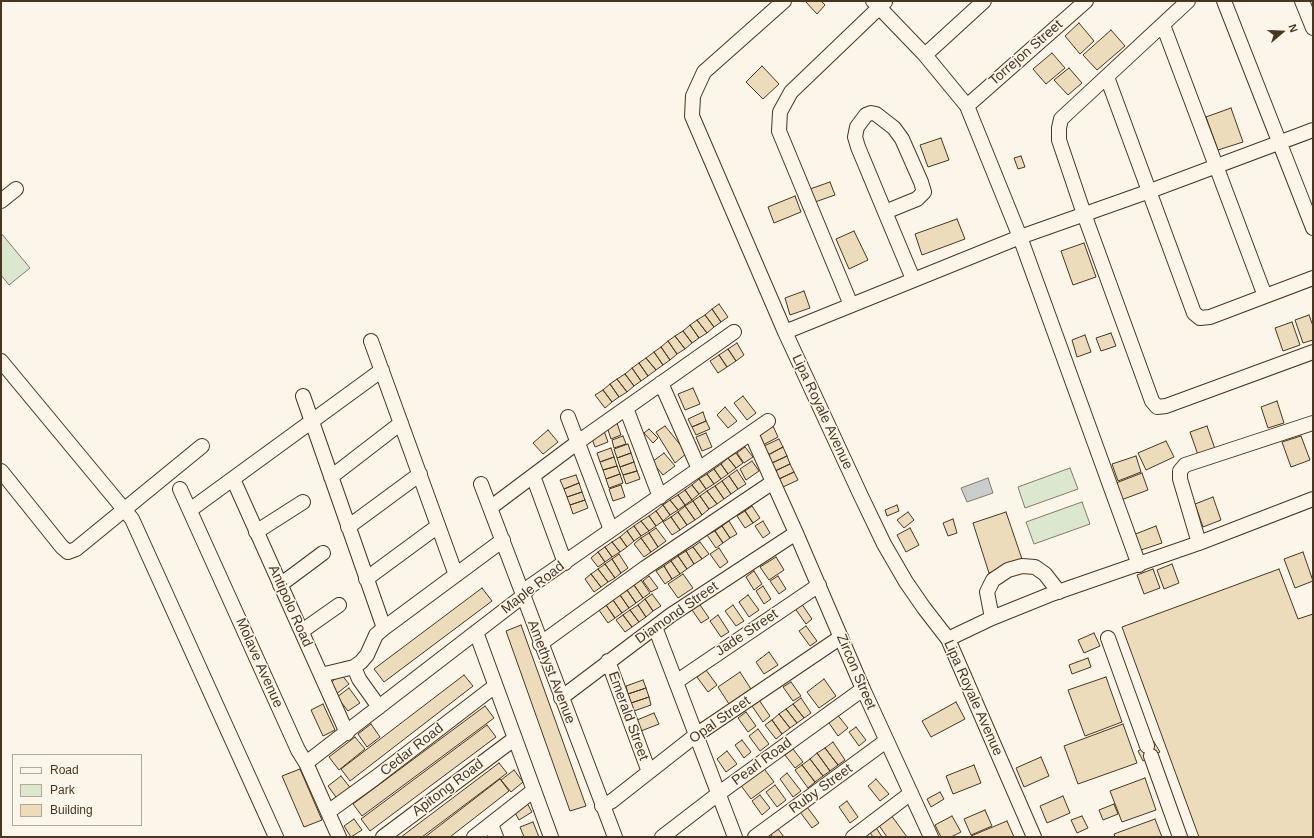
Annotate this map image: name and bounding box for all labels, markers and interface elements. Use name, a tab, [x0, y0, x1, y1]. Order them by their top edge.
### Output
north arrow	[1262, 12, 1302, 52]
street label: Torrejon Street	[986, 17, 1066, 89]
text: N	[1286, 22, 1300, 34]
street label: Lipa Royale Avenue	[788, 352, 856, 472]
street label: Maple Road	[498, 558, 568, 618]
street label: Antipolo Road	[264, 562, 316, 650]
street label: Diamond Street	[632, 578, 722, 648]
street label: Jade Street	[713, 606, 781, 660]
street label: Molave Avenue	[232, 616, 286, 710]
street label: Amethyst Avenue	[524, 618, 578, 726]
street label: Zircon Street	[833, 632, 879, 712]
street label: Lipa Royale Avenue	[940, 637, 1006, 759]
street label: Emerald Street	[604, 669, 652, 763]
street label: Opal Street	[686, 693, 754, 747]
street label: Cedar Road	[377, 720, 447, 780]
street label: Pearl Road	[729, 735, 795, 789]
legend	[12, 754, 142, 826]
street label: Apitong Road	[409, 756, 487, 820]
street label: Ruby Street	[786, 760, 856, 818]
text: Road	[50, 763, 79, 777]
text: Park	[50, 783, 75, 797]
text: Building	[50, 803, 93, 817]

